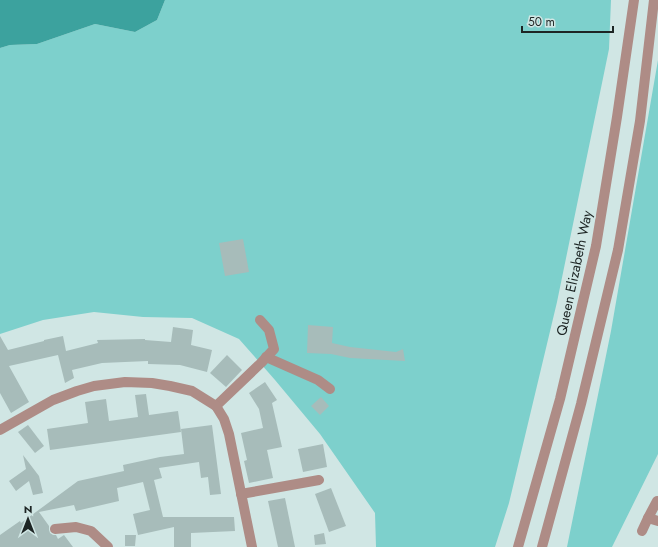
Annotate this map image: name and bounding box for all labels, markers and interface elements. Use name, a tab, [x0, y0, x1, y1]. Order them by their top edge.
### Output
scale bar	[522, 8, 613, 34]
text: 50 m	[528, 13, 555, 31]
street label: Queen Elizabeth Way	[551, 208, 597, 337]
north arrow	[8, 499, 48, 539]
text: N	[24, 501, 32, 517]

